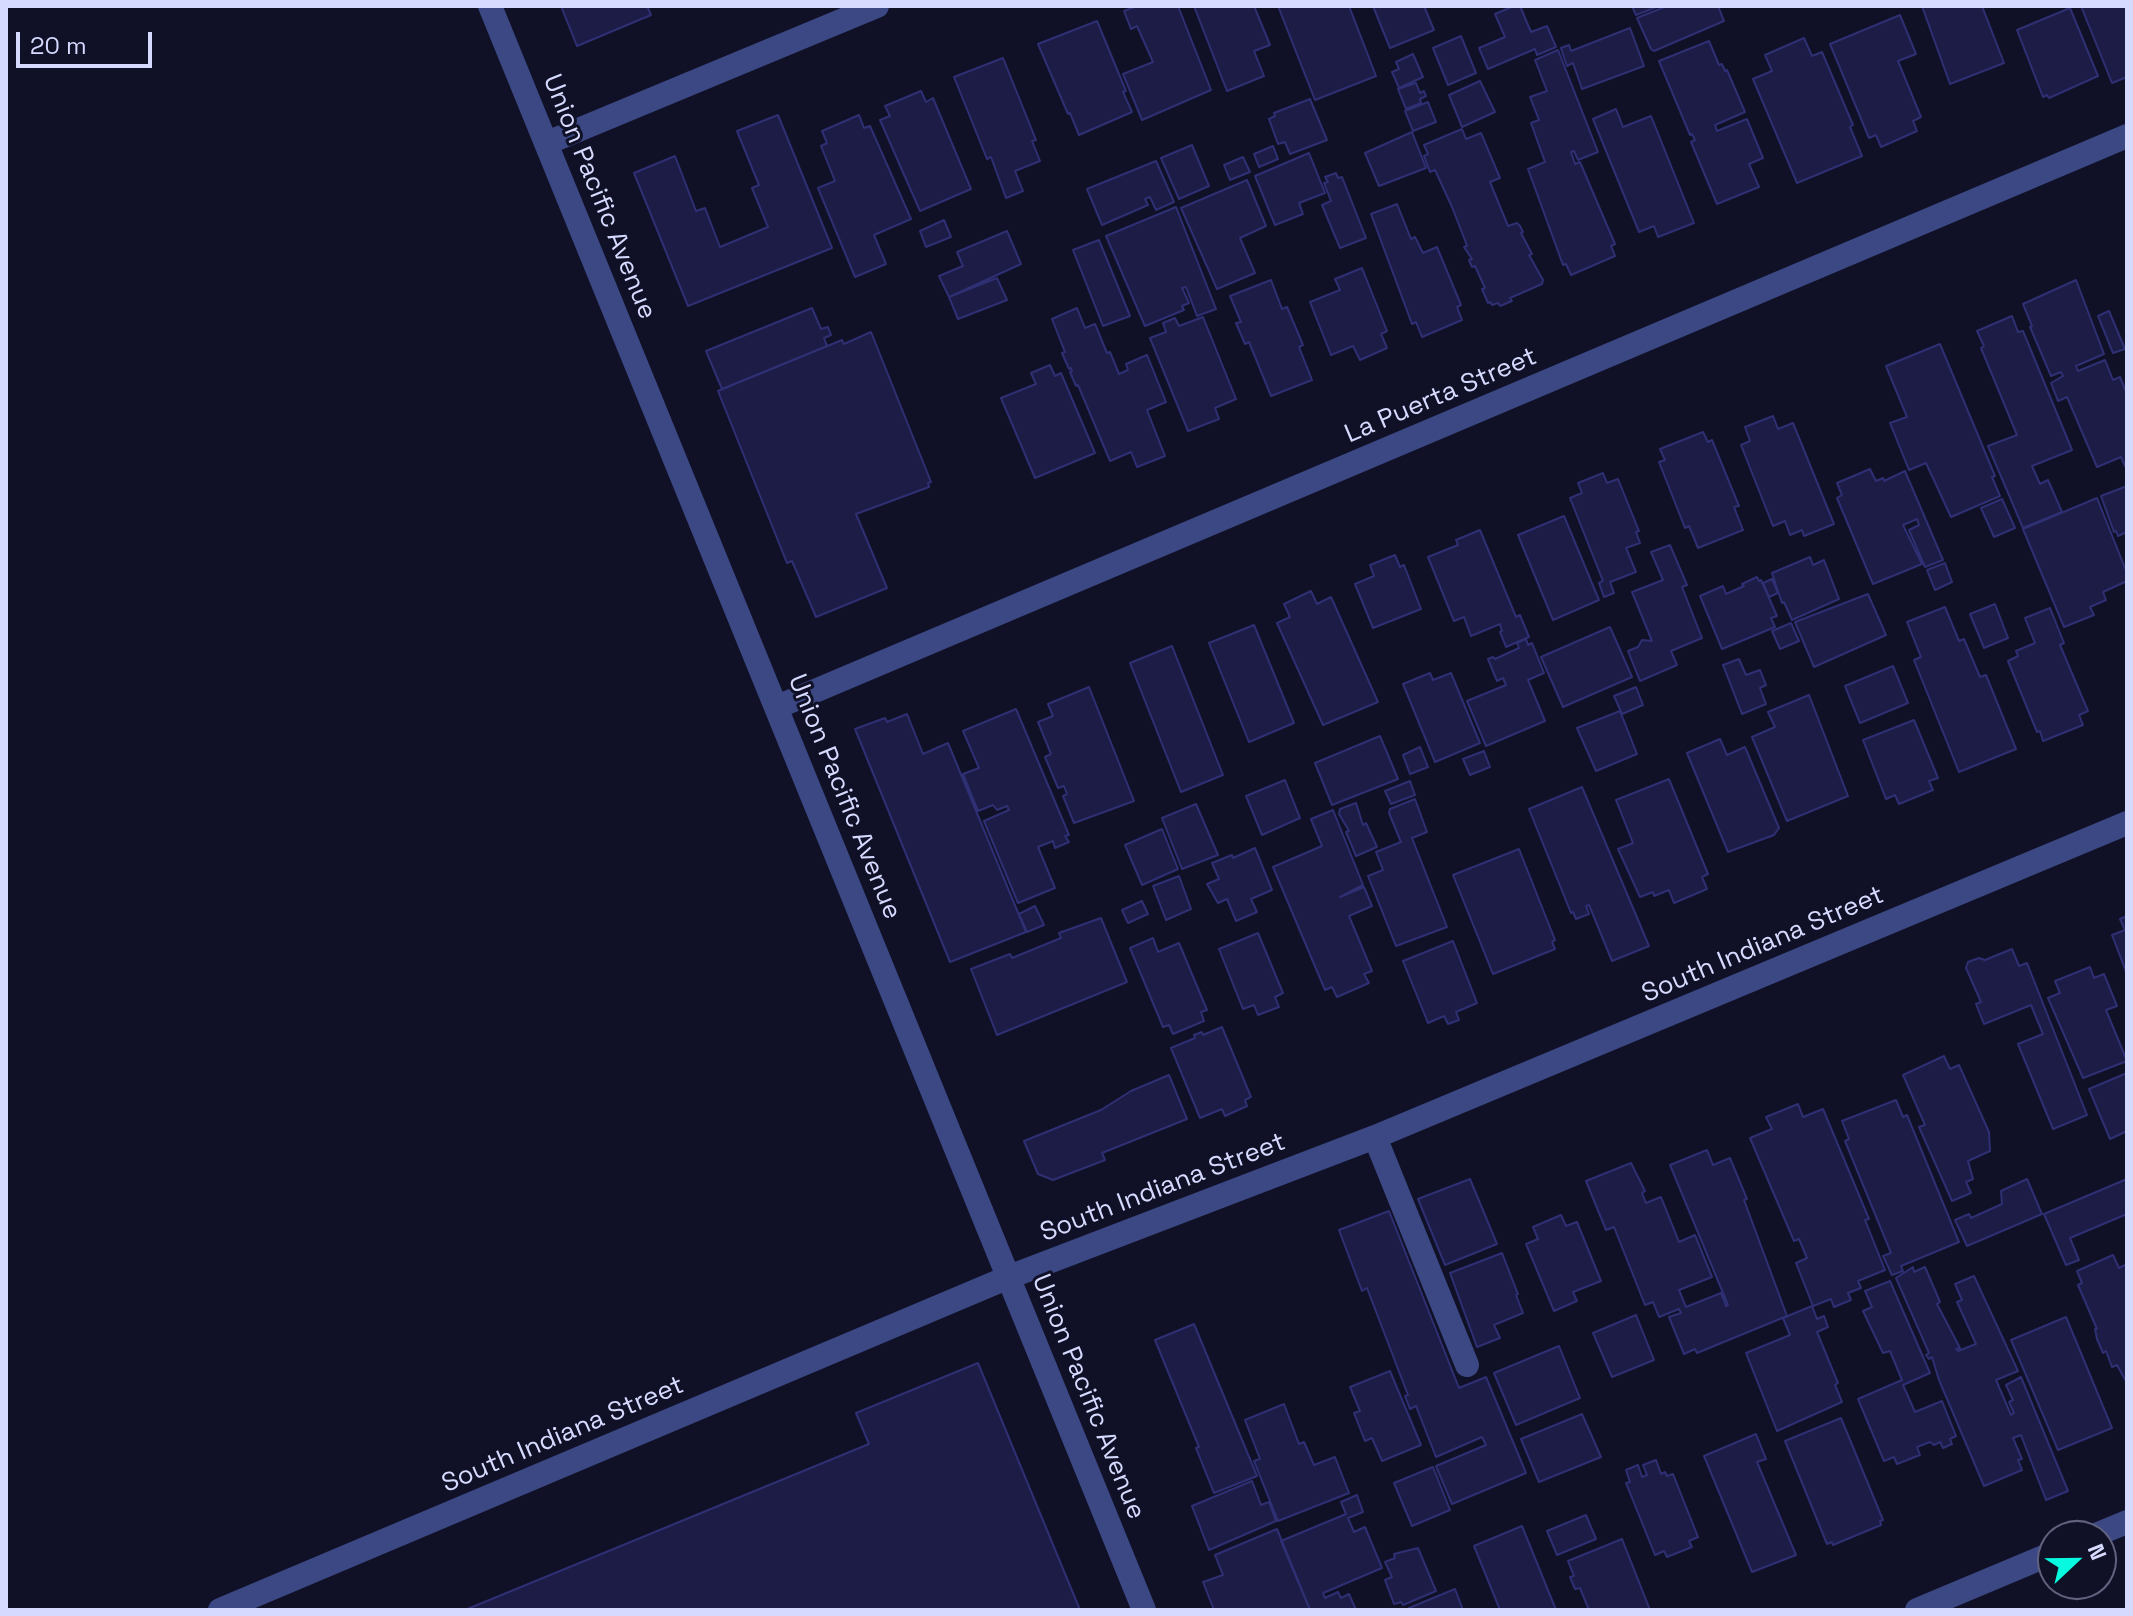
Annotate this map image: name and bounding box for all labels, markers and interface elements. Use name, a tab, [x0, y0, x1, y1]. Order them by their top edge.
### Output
scale bar	[20, 16, 156, 66]
text: 20 m	[30, 30, 87, 61]
street label: Union Pacific Avenue	[536, 70, 662, 324]
street label: La Puerta Street	[1340, 341, 1542, 451]
street label: Union Pacific Avenue	[781, 670, 907, 924]
street label: South Indiana Street	[1637, 880, 1889, 1010]
street label: South Indiana Street	[1036, 1127, 1290, 1249]
street label: Union Pacific Avenue	[1025, 1270, 1151, 1524]
street label: South Indiana Street	[437, 1370, 689, 1500]
north arrow	[2037, 1520, 2117, 1600]
text: N	[2082, 1540, 2113, 1564]

